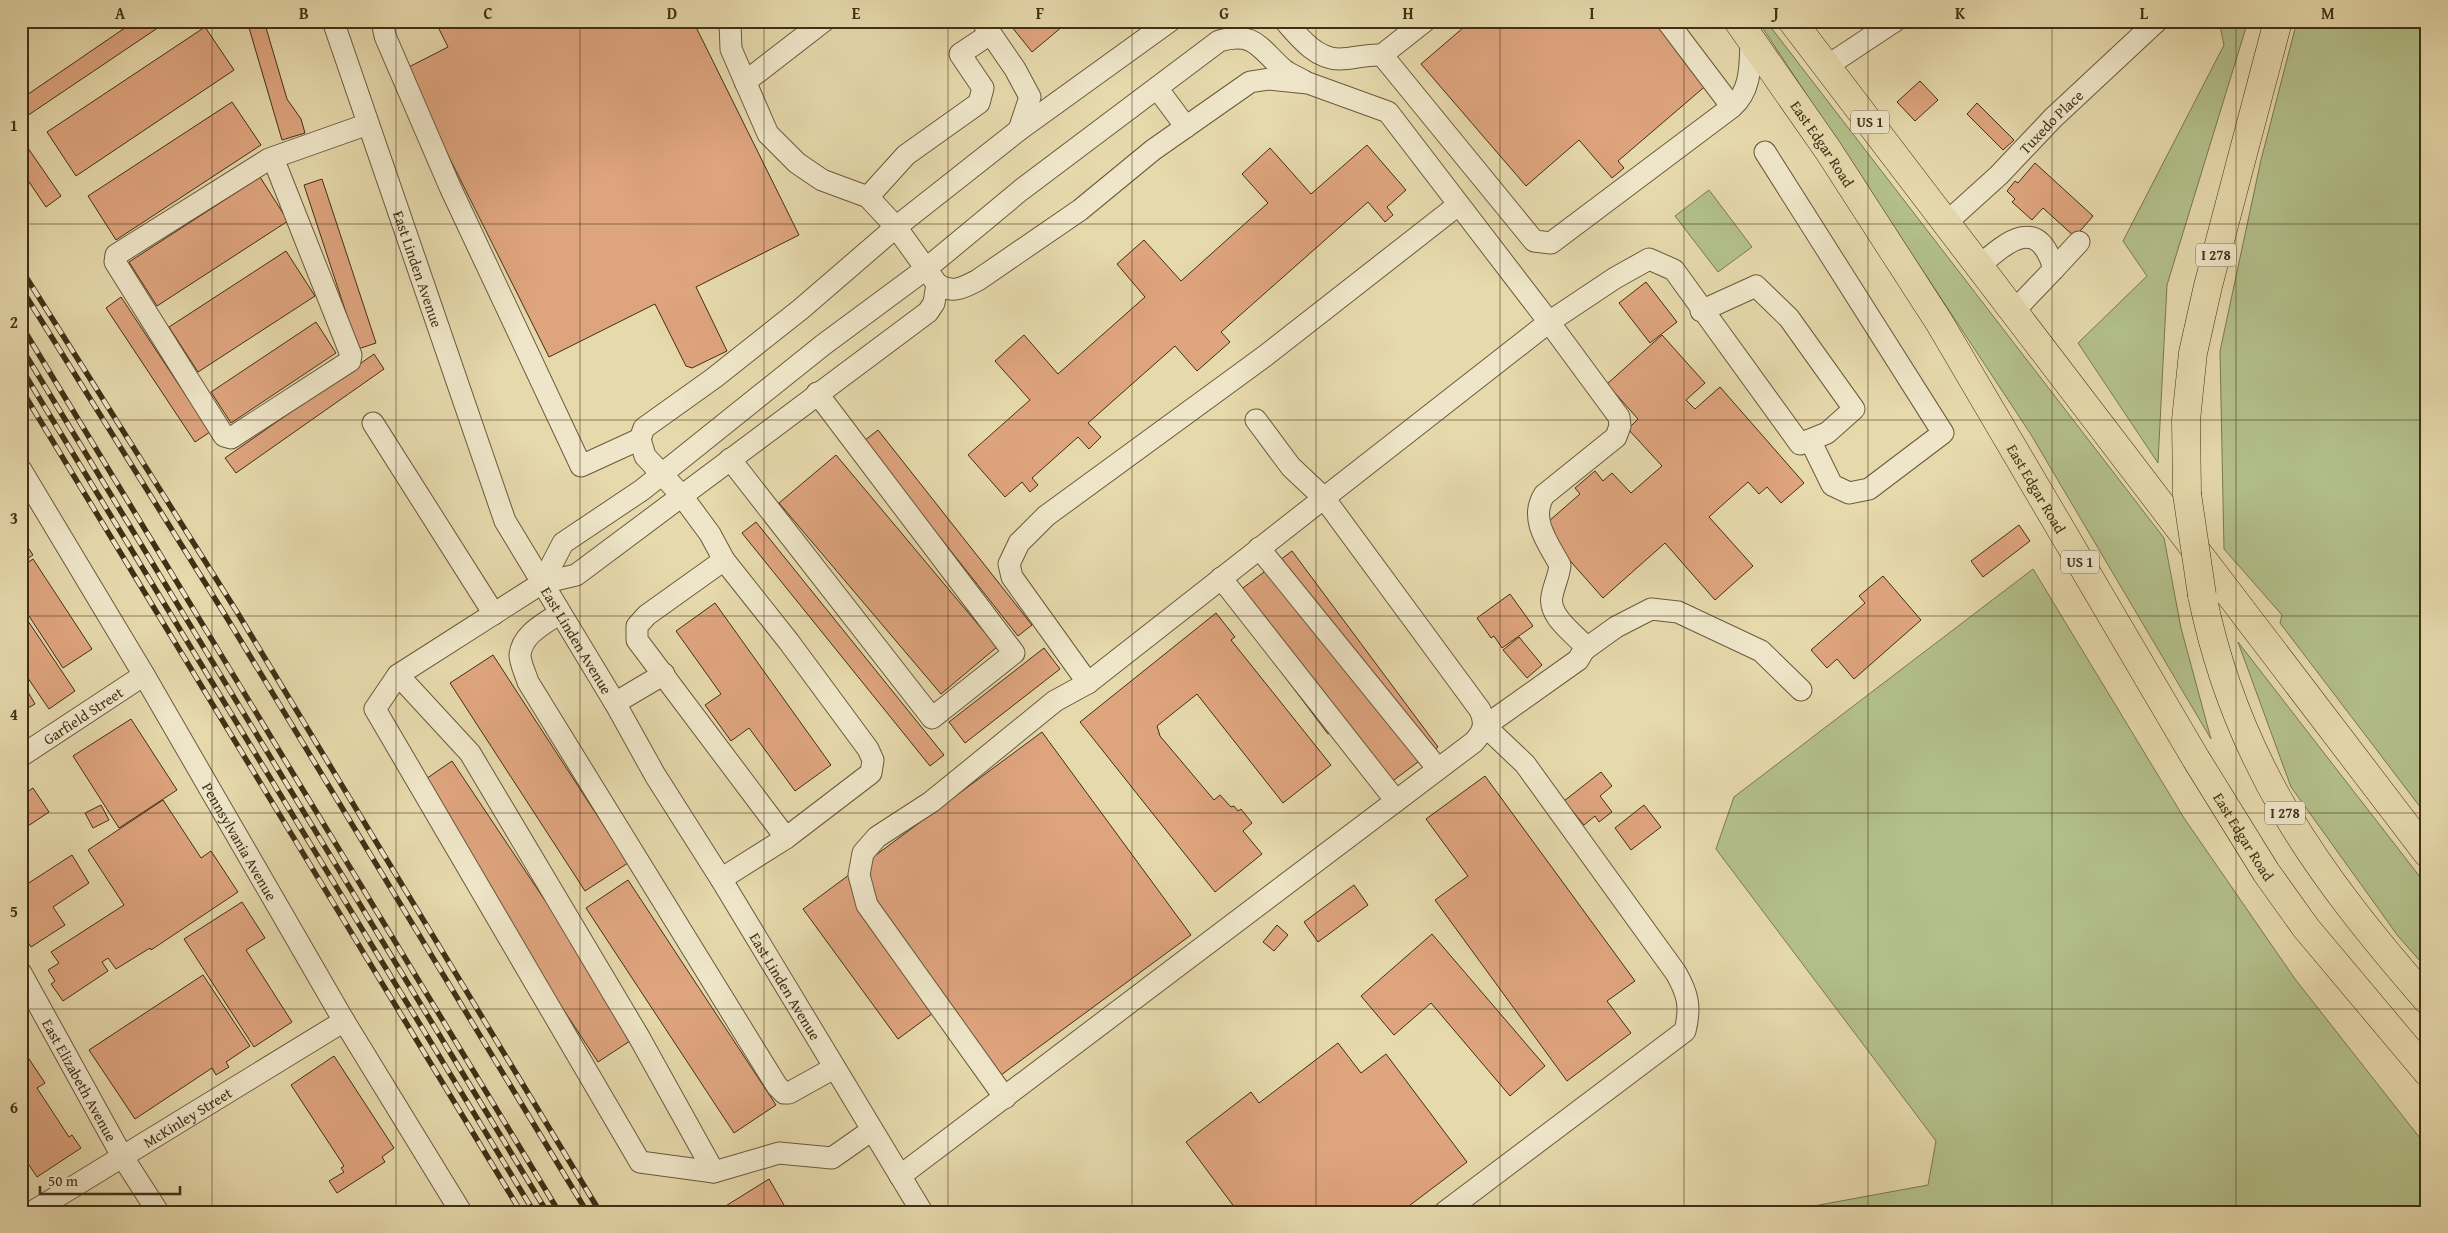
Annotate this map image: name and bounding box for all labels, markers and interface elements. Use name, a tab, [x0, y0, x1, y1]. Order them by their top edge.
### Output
text: A	[115, 1, 126, 25]
text: B	[299, 1, 309, 25]
text: C	[483, 1, 493, 25]
text: D	[667, 1, 677, 25]
text: E	[852, 1, 861, 25]
text: F	[1036, 1, 1044, 25]
text: G	[1219, 1, 1229, 25]
text: H	[1402, 1, 1414, 25]
text: I	[1589, 1, 1595, 25]
text: J	[1770, 1, 1779, 25]
text: K	[1955, 1, 1966, 25]
text: L	[2140, 1, 2149, 25]
text: M	[2321, 1, 2335, 25]
street label: Tuxedo Place	[2014, 85, 2088, 158]
street label: East Edgar Road	[1786, 96, 1860, 191]
road number: US 1	[1851, 110, 1889, 134]
text: 1	[10, 113, 18, 137]
street label: East Linden Avenue	[388, 208, 448, 330]
road number: I 278	[2196, 244, 2236, 266]
text: 2	[10, 310, 18, 334]
street label: East Edgar Road	[2002, 440, 2071, 537]
text: 3	[10, 506, 18, 530]
road number: US 1	[2061, 550, 2099, 574]
street label: East Linden Avenue	[536, 582, 618, 698]
street label: Garfield Street	[39, 681, 127, 749]
text: 4	[10, 702, 18, 726]
street label: Pennsylvania Avenue	[198, 778, 282, 904]
street label: East Edgar Road	[2209, 788, 2279, 885]
road number: I 278	[2265, 801, 2305, 824]
text: 5	[10, 899, 18, 923]
street label: East Linden Avenue	[745, 928, 826, 1044]
street label: East Elizabeth Avenue	[38, 1015, 122, 1145]
street label: McKinley Street	[139, 1081, 236, 1152]
text: 6	[10, 1095, 18, 1119]
scale bar	[40, 1163, 180, 1195]
text: 50 m	[48, 1170, 79, 1191]

